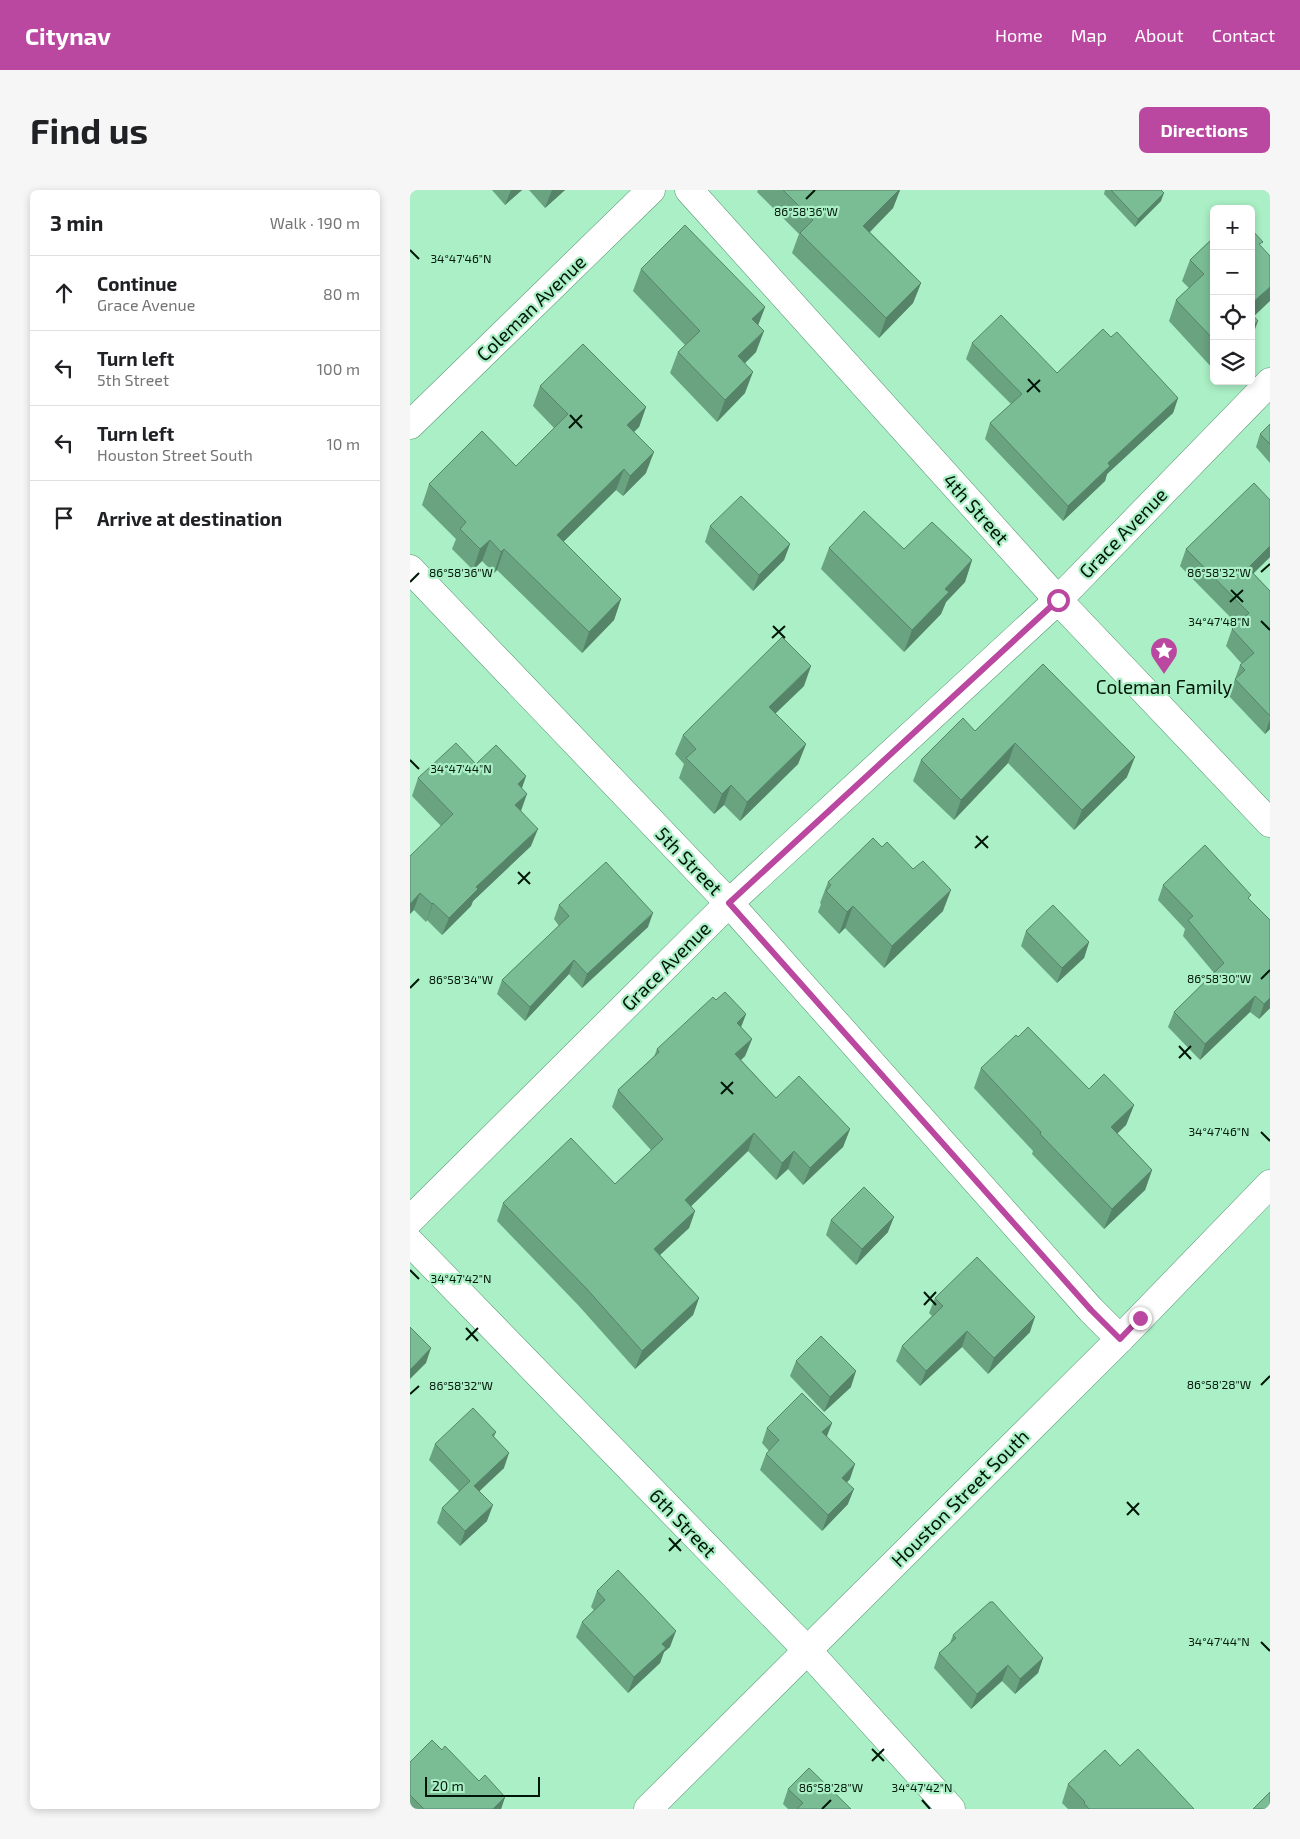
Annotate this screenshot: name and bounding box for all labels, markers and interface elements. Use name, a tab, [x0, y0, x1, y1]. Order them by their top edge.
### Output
text: Citynav	[25, 21, 111, 50]
text: Home	[995, 24, 1043, 46]
text: Map	[1071, 24, 1107, 46]
text: About	[1135, 24, 1184, 46]
text: Contact	[1212, 24, 1275, 46]
button: Directions	[1139, 107, 1270, 153]
text: Find us	[30, 109, 148, 151]
text: 86°58'36"W	[774, 204, 838, 218]
map controls	[1210, 205, 1255, 385]
button: +	[1210, 205, 1255, 250]
text: 3 min	[50, 210, 103, 235]
text: Walk · 190 m	[270, 213, 360, 232]
street label: Coleman Avenue	[471, 250, 590, 366]
button: −	[1210, 250, 1255, 295]
text: 34°47'46"N	[430, 251, 492, 265]
text: Continue	[97, 272, 177, 295]
icon: ahead	[50, 279, 78, 307]
text: 80 m	[323, 284, 360, 303]
text: Grace Avenue	[97, 295, 195, 314]
button: locate	[1210, 295, 1255, 340]
button: layers	[1210, 340, 1255, 385]
text: Turn left	[97, 347, 174, 370]
icon: left	[50, 354, 78, 382]
text: 100 m	[317, 359, 360, 378]
text: 5th Street	[97, 370, 169, 389]
text: Turn left	[97, 422, 174, 445]
icon: left	[50, 429, 78, 457]
text: 10 m	[326, 434, 360, 453]
text: Houston Street South	[97, 445, 253, 464]
street label: 4th Street	[939, 469, 1014, 549]
street label: Grace Avenue	[1074, 483, 1171, 583]
icon: arrive	[50, 504, 78, 532]
text: Arrive at destination	[97, 507, 282, 530]
text: 86°58'36"W	[429, 565, 493, 579]
text: 86°58'32"W	[1187, 565, 1251, 579]
route start	[1047, 589, 1070, 612]
text: 34°47'48"N	[1188, 614, 1250, 628]
place icon: Coleman Family	[1149, 636, 1179, 675]
place label: Coleman Family	[1096, 675, 1232, 698]
text: 34°47'44"N	[430, 761, 492, 775]
street label: 5th Street	[651, 822, 727, 899]
street label: Grace Avenue	[616, 916, 715, 1015]
text: 86°58'30"W	[1187, 971, 1251, 985]
text: 86°58'34"W	[429, 972, 493, 986]
text: 34°47'46"N	[1188, 1124, 1250, 1138]
text: 34°47'42"N	[430, 1271, 492, 1285]
route end	[1129, 1307, 1152, 1330]
text: 86°58'28"W	[1187, 1377, 1251, 1391]
text: 86°58'32"W	[429, 1378, 493, 1392]
street label: Houston Street South	[886, 1424, 1033, 1571]
street label: 6th Street	[645, 1484, 722, 1562]
text: 34°47'44"N	[1188, 1634, 1250, 1648]
scale bar	[425, 1774, 540, 1797]
text: 20 m	[432, 1777, 464, 1794]
text: 86°58'28"W	[799, 1780, 863, 1794]
text: 34°47'42"N	[891, 1780, 953, 1794]

